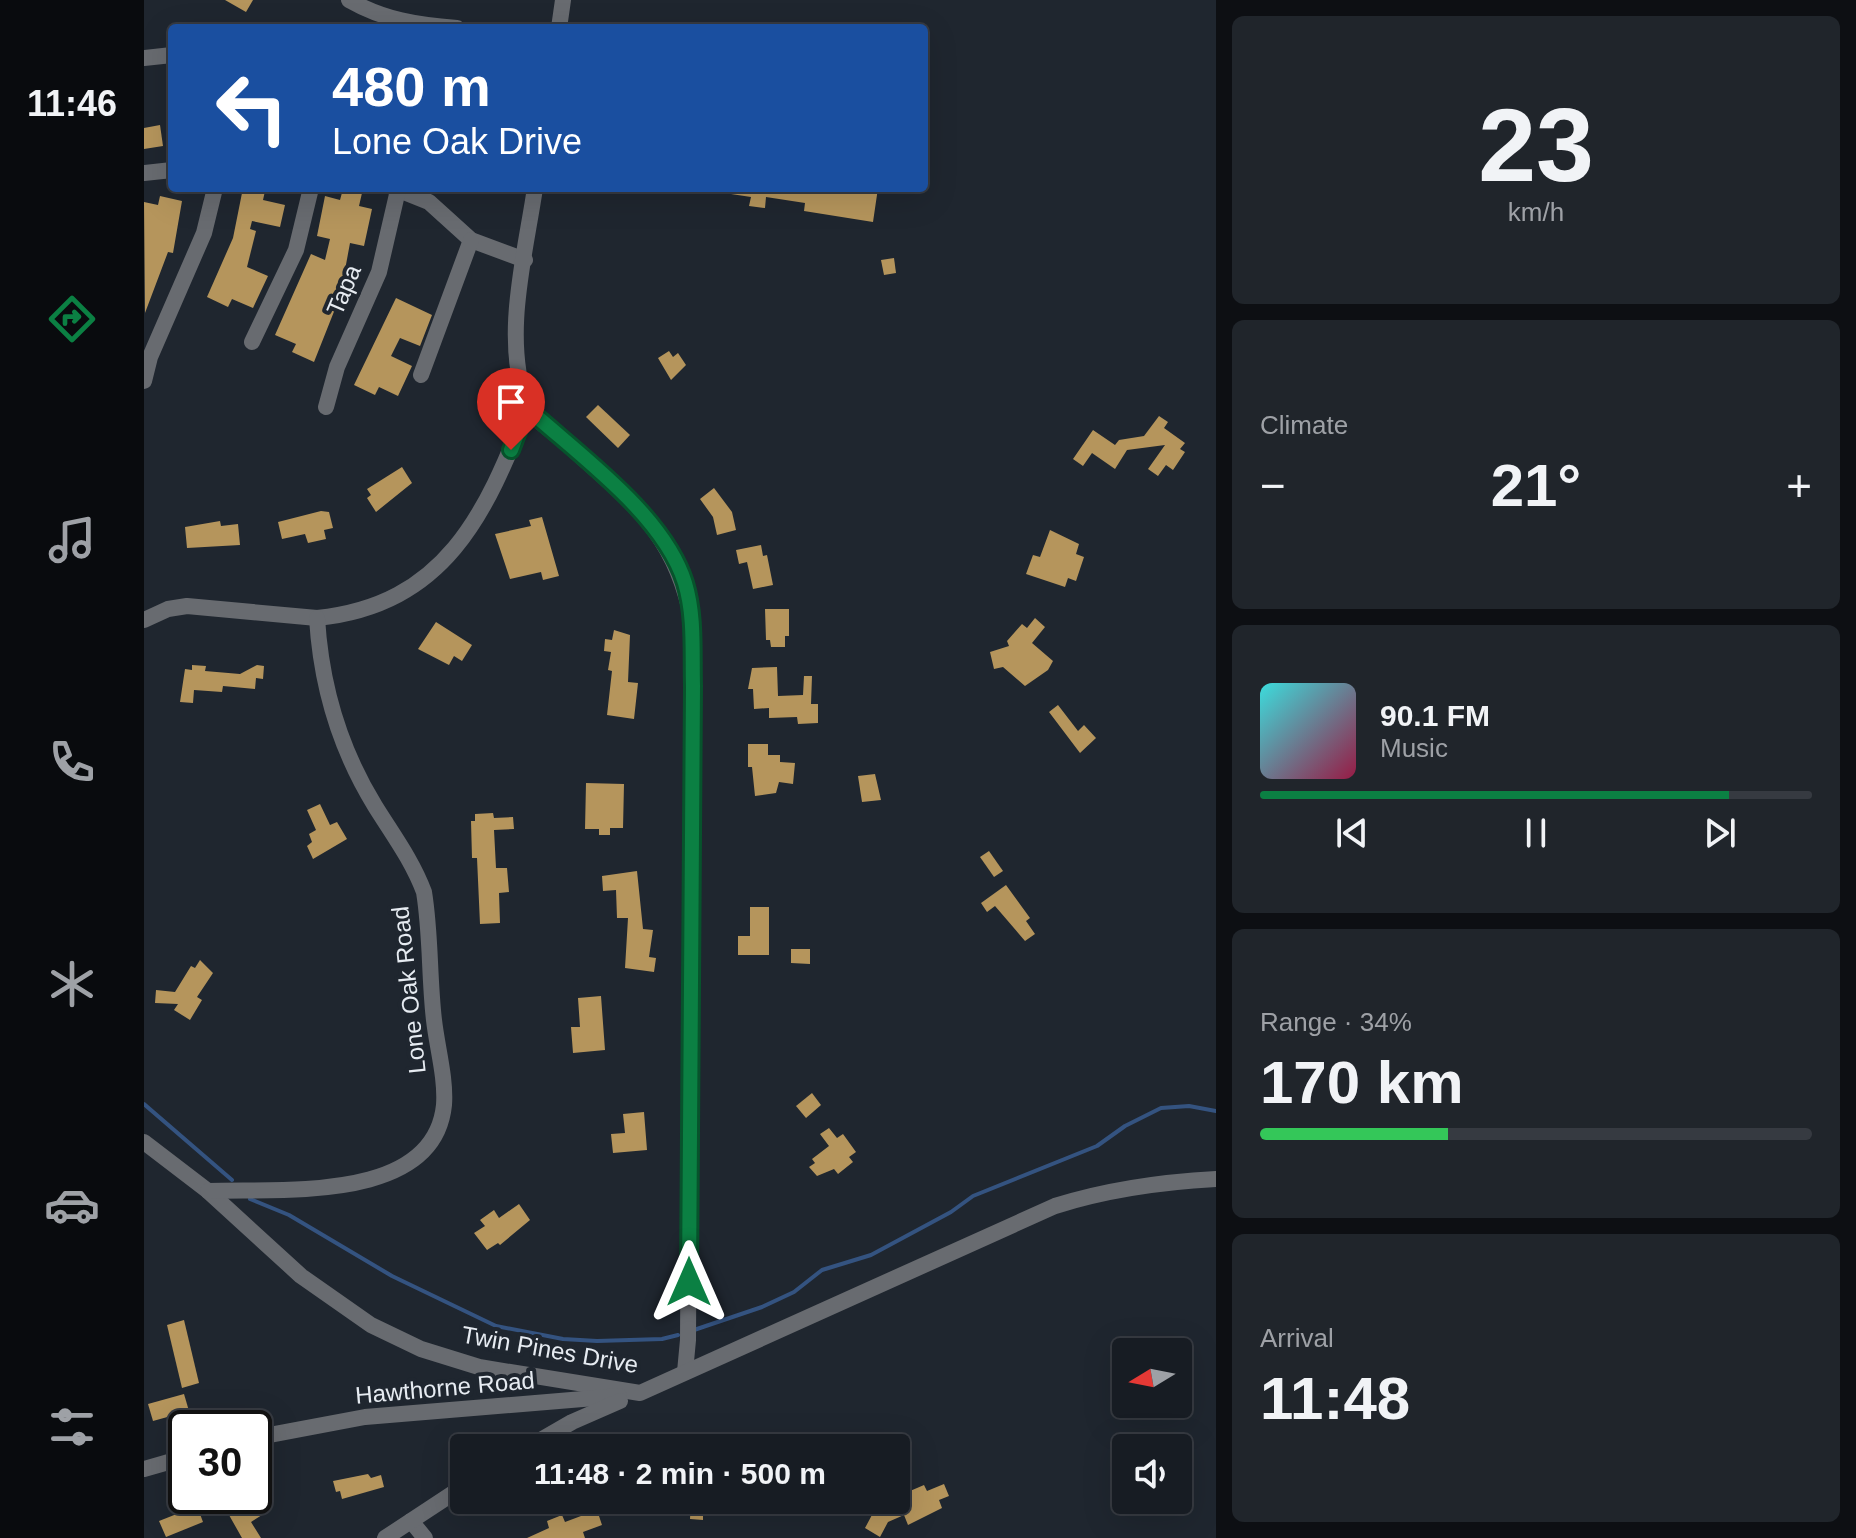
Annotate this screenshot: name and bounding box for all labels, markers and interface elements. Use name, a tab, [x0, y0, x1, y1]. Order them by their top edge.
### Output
text: 480 m	[332, 55, 491, 118]
icon: left	[200, 56, 304, 160]
text: 11:46	[27, 83, 117, 124]
text: 23	[1478, 87, 1594, 203]
text: Lone Oak Drive	[332, 121, 582, 162]
text: km/h	[1508, 197, 1564, 227]
street label: Tapa	[321, 260, 366, 319]
icon: directions	[44, 291, 100, 347]
pin	[477, 368, 545, 450]
icon: arrive	[489, 380, 533, 424]
text: Climate	[1260, 410, 1348, 440]
text: 21°	[1491, 452, 1581, 519]
text: −	[1260, 461, 1286, 510]
text: +	[1786, 461, 1812, 510]
icon: music	[44, 512, 100, 568]
text: 90.1 FM	[1380, 699, 1490, 732]
text: Music	[1380, 733, 1448, 763]
icon: phone	[44, 734, 100, 790]
icon: previous	[1330, 811, 1374, 855]
icon: pause	[1514, 811, 1558, 855]
icon: next	[1698, 811, 1742, 855]
street label: Lone Oak Road	[386, 905, 431, 1075]
icon: climate	[44, 956, 100, 1012]
text: Range · 34%	[1260, 1007, 1412, 1037]
text: 170 km	[1260, 1049, 1464, 1116]
icon: car	[44, 1177, 100, 1233]
position arrow	[647, 1240, 731, 1324]
street label: Twin Pines Drive	[460, 1321, 640, 1378]
text: Arrival	[1260, 1323, 1334, 1353]
north arrow	[1112, 1338, 1192, 1418]
map controls	[1112, 1338, 1192, 1514]
text: 11:48	[1260, 1365, 1410, 1432]
street label: Hawthorne Road	[354, 1366, 536, 1409]
icon: filters	[44, 1399, 100, 1455]
speed limit sign: 30	[168, 1410, 272, 1514]
button: sound	[1112, 1434, 1192, 1514]
text: 11:48 · 2 min · 500 m	[534, 1457, 826, 1490]

